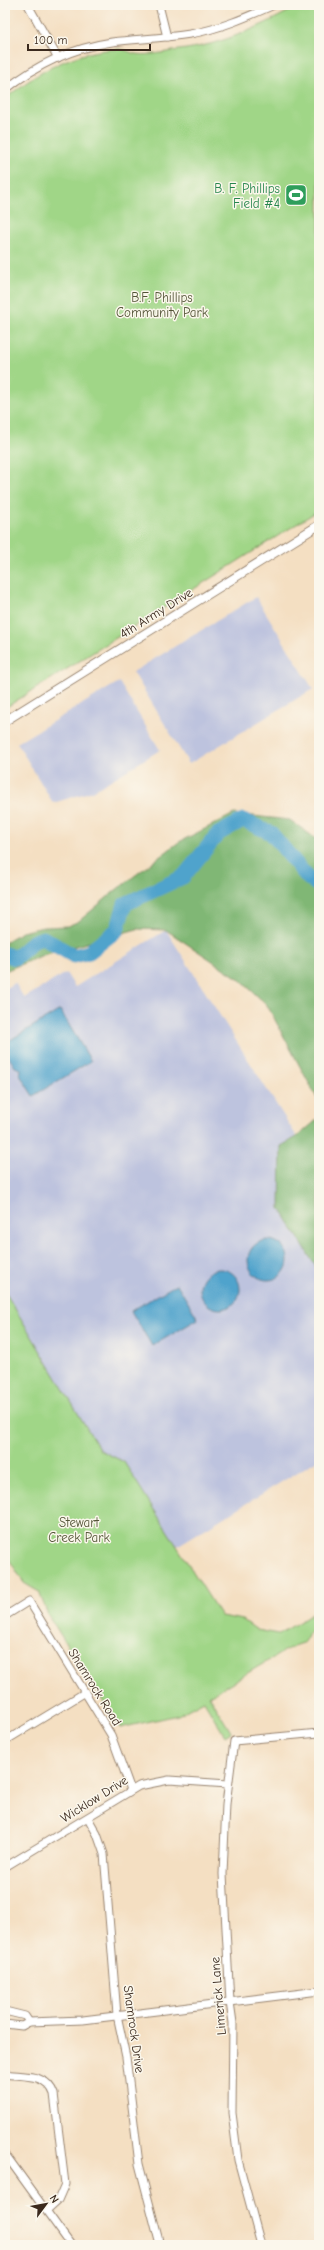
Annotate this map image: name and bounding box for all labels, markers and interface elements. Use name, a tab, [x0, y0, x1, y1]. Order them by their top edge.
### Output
scale bar	[28, 26, 150, 52]
text: 100 m	[34, 33, 67, 47]
place label: B. F. Phillips Field #4	[214, 181, 280, 211]
sports icon: B. F. Phillips Field #4	[283, 182, 309, 208]
park label: B.F. Phillips Community Park	[116, 290, 209, 320]
street label: 4th Army Drive	[117, 584, 196, 641]
park label: Stewart Creek Park	[48, 1515, 110, 1545]
street label: Shamrock Road	[65, 1646, 125, 1728]
street label: Wicklow Drive	[58, 1772, 131, 1826]
street label: Limerick Lane	[207, 1956, 229, 2036]
street label: Shamrock Drive	[120, 1984, 148, 2074]
north arrow	[26, 2184, 66, 2224]
text: N	[47, 2192, 61, 2205]

